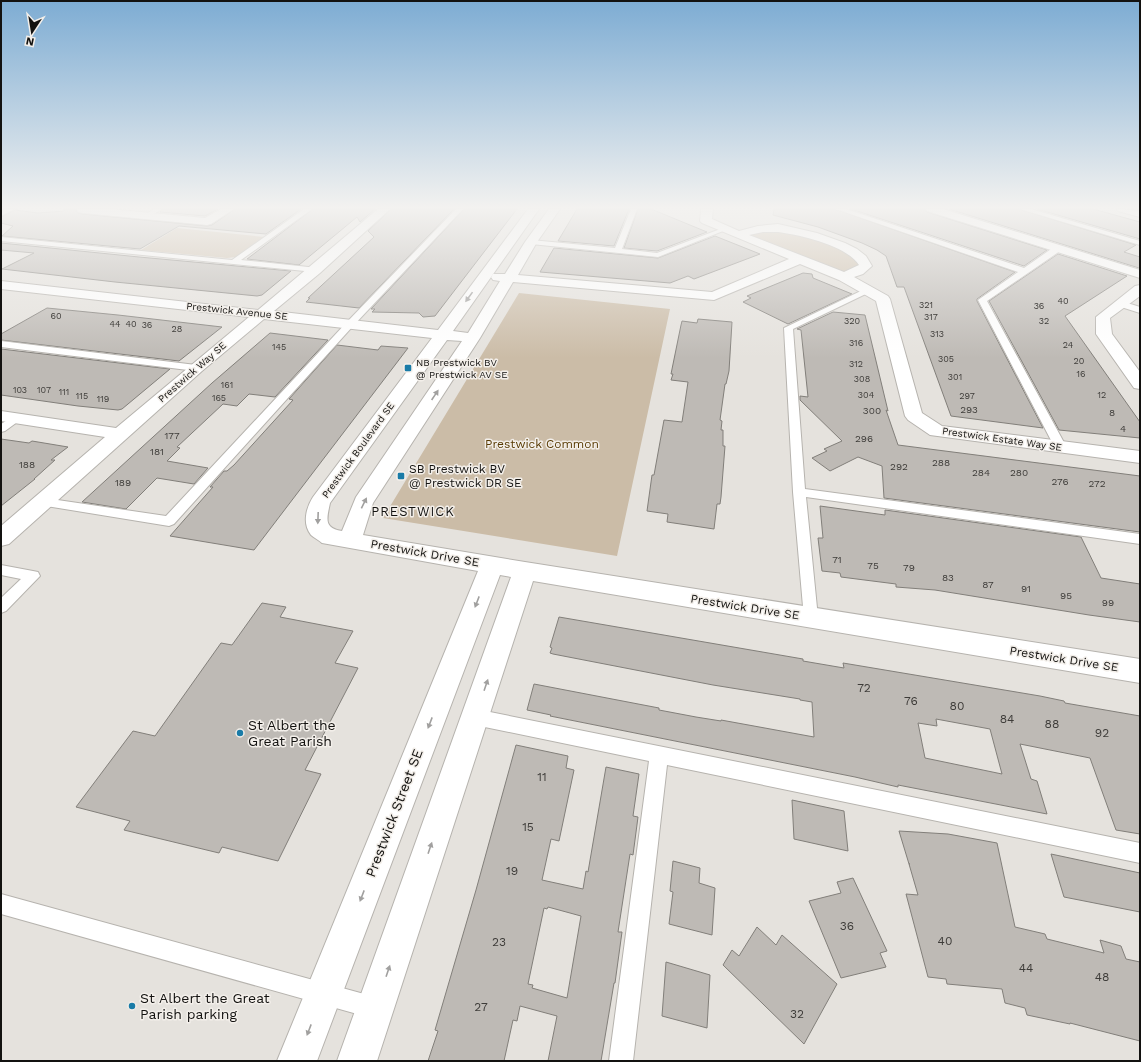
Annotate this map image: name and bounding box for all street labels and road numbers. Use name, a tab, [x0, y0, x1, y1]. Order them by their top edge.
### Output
street label: Prestwick Avenue SE	[186, 300, 288, 322]
street label: Prestwick Way SE	[156, 340, 228, 404]
street label: Prestwick Boulevard SE	[320, 400, 396, 500]
street label: Prestwick Estate Way SE	[941, 425, 1063, 453]
street label: Prestwick Drive SE	[370, 537, 481, 570]
street label: Prestwick Drive SE	[689, 591, 801, 623]
street label: Prestwick Drive SE	[1008, 643, 1120, 675]
street label: Prestwick Street SE	[362, 747, 426, 879]

